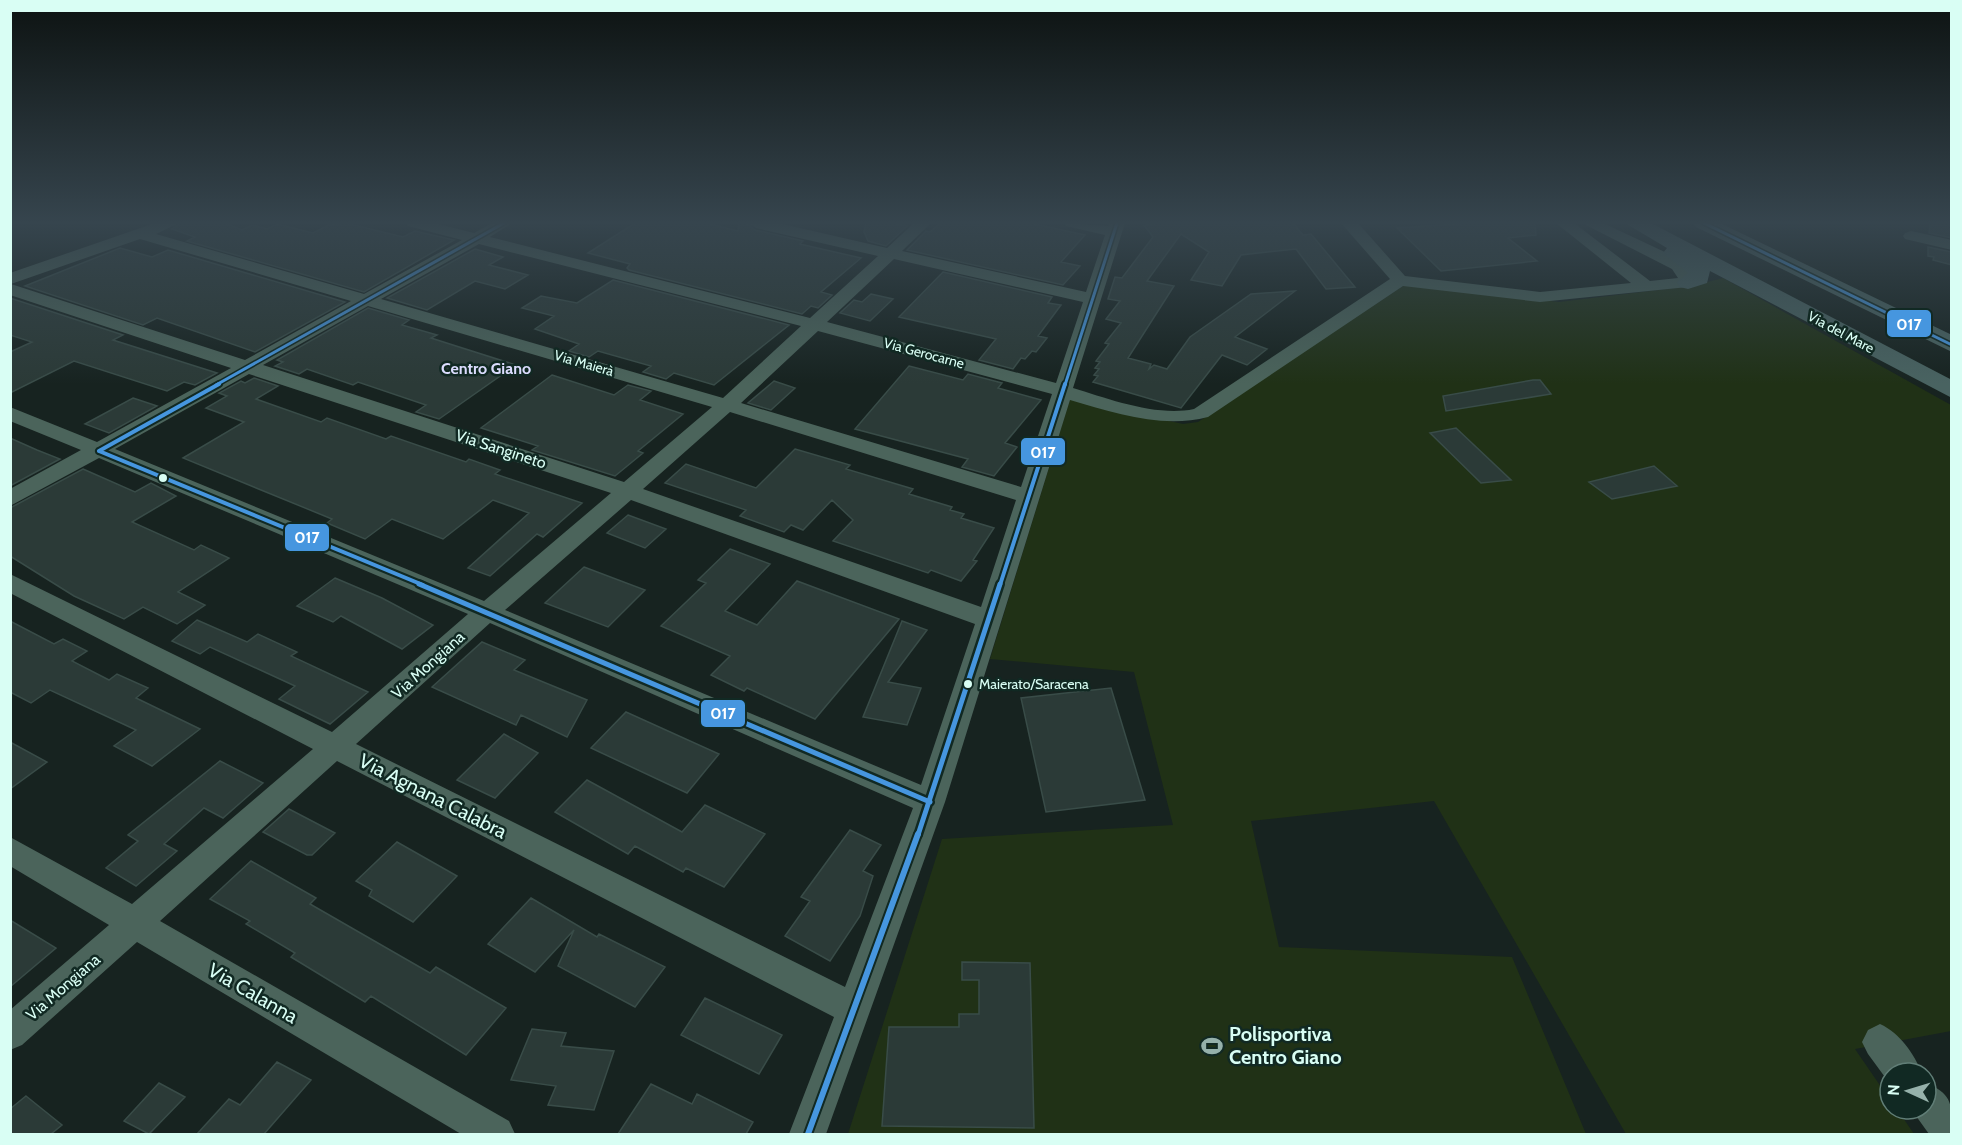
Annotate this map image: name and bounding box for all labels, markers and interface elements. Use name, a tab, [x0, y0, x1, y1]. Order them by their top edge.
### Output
street label: Via del Mare	[1805, 307, 1877, 357]
line badge: 017	[1886, 309, 1932, 338]
text: 017	[1896, 315, 1923, 334]
street label: Via Gerocarne	[882, 334, 966, 372]
street label: Via Maierà	[552, 346, 616, 380]
district label: Centro Giano	[441, 359, 531, 378]
street label: Via Sangineto	[453, 425, 549, 473]
line badge: 017	[1020, 437, 1066, 466]
text: 017	[1030, 443, 1057, 462]
unlabelled marker	[157, 472, 169, 484]
line badge: 017	[284, 523, 330, 552]
text: 017	[294, 528, 321, 547]
street label: Via Mongiana	[388, 627, 469, 703]
place label: Maierato/Saracena	[979, 675, 1089, 693]
marker: Maierato/Saracena	[962, 678, 974, 690]
line badge: 017	[700, 699, 746, 728]
text: 017	[710, 704, 737, 723]
street label: Via Agnana Calabra	[355, 748, 511, 844]
street label: Via Mongiana	[22, 950, 104, 1024]
street label: Via Calanna	[204, 958, 302, 1028]
place label: Polisportiva Centro Giano	[1229, 1022, 1342, 1069]
sports icon: Polisportiva Centro Giano	[1200, 1034, 1224, 1058]
north arrow	[1878, 1061, 1938, 1121]
text: N	[1884, 1084, 1903, 1096]

